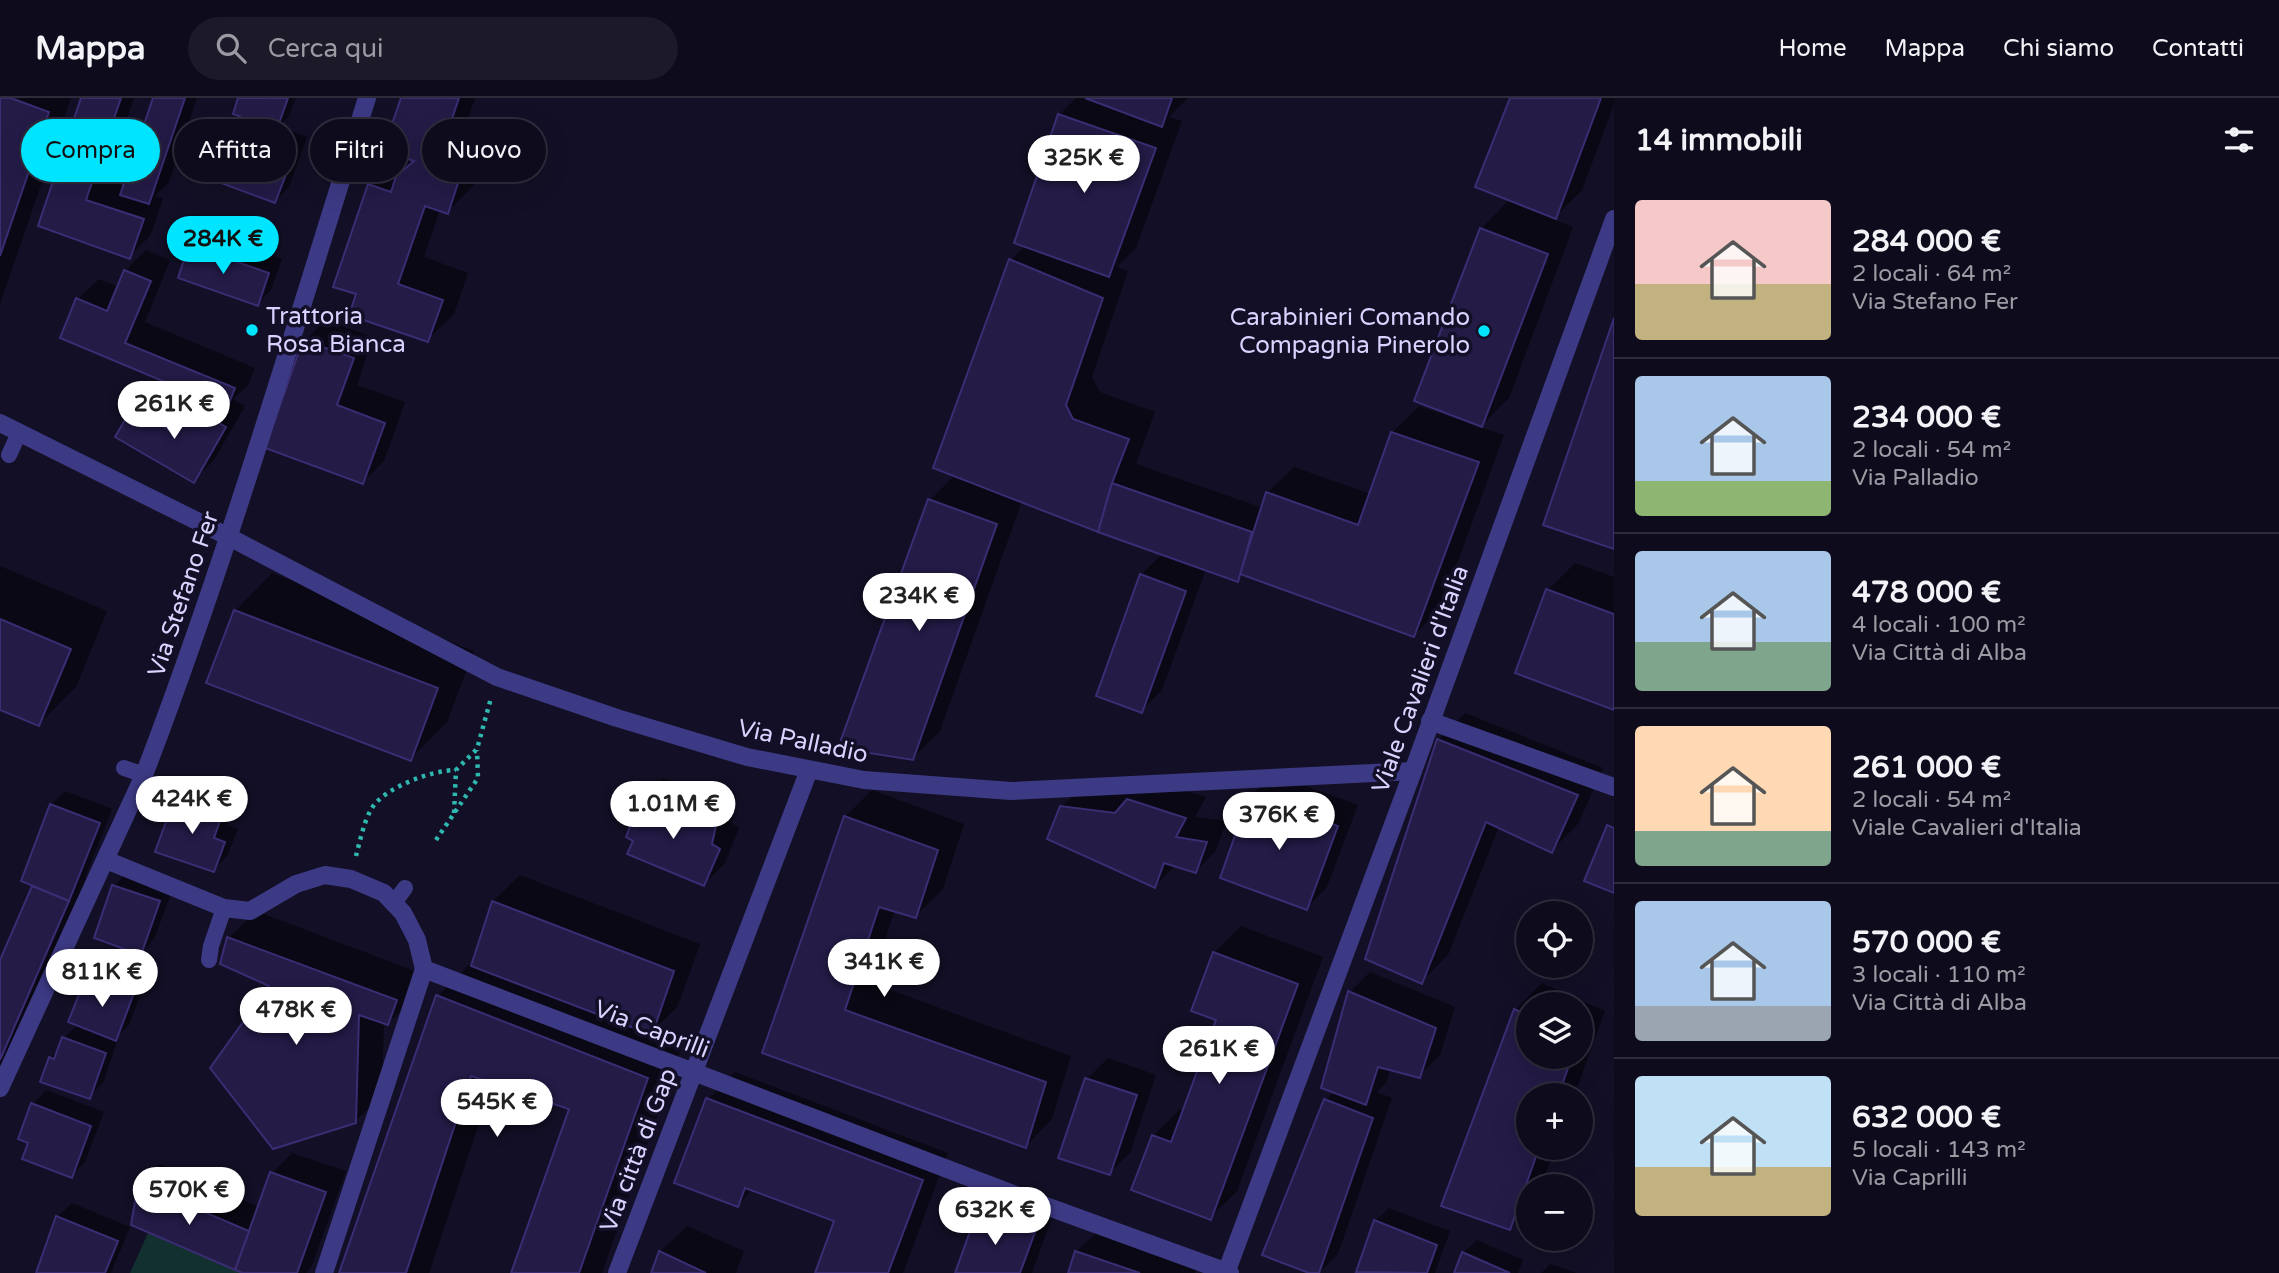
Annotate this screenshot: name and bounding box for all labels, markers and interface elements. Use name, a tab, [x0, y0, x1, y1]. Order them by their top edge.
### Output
search box	[188, 17, 678, 80]
text: Mappa	[35, 29, 146, 68]
icon: search	[212, 29, 250, 67]
text: Cerca qui	[268, 33, 384, 64]
text: Home	[1779, 34, 1847, 63]
text: Mappa	[1885, 34, 1965, 63]
text: Chi siamo	[2003, 34, 2114, 63]
text: Contatti	[2152, 34, 2244, 63]
chip: Compra	[21, 119, 160, 182]
chip: Affitta	[174, 119, 296, 182]
chip: Filtri	[310, 119, 408, 182]
chip: Nuovo	[422, 119, 546, 182]
icon: filters	[2220, 121, 2258, 159]
text: 14 immobili	[1635, 122, 1803, 159]
pin: 325K €	[1027, 136, 1141, 195]
text: 325K €	[1044, 144, 1124, 172]
pin: 284K €	[166, 216, 280, 276]
text: 284 000 €	[1852, 223, 2001, 260]
text: 284K €	[183, 225, 263, 253]
icon: home	[1691, 228, 1775, 312]
text: 2 locali · 64 m²	[1852, 260, 2011, 288]
text: Via Stefano Fer	[1852, 288, 2018, 316]
place label: Trattoria Rosa Bianca	[266, 302, 406, 359]
place label: Carabinieri Comando Compagnia Pinerolo	[1230, 303, 1470, 360]
marker: Trattoria Rosa Bianca	[244, 322, 260, 338]
marker: Carabinieri Comando Compagnia Pinerolo	[1476, 323, 1492, 339]
pin: 261K €	[117, 382, 231, 441]
text: 261K €	[134, 390, 214, 418]
text: 234 000 €	[1852, 399, 2001, 436]
icon: home	[1691, 404, 1775, 488]
text: 2 locali · 54 m²	[1852, 436, 2011, 464]
text: Via Palladio	[1852, 464, 1979, 492]
street label: Via Stefano Fer	[142, 507, 226, 681]
street label: Viale Cavalieri d'Italia	[1366, 562, 1475, 797]
pin: 234K €	[862, 574, 976, 633]
text: 478 000 €	[1852, 574, 2001, 611]
icon: home	[1691, 579, 1775, 663]
text: 234K €	[879, 582, 959, 610]
text: 4 locali · 100 m²	[1852, 611, 2026, 639]
text: Via Città di Alba	[1852, 639, 2027, 667]
street label: Via Palladio	[735, 714, 871, 769]
text: 261 000 €	[1852, 749, 2001, 786]
icon: home	[1691, 754, 1775, 838]
pin: 424K €	[135, 776, 249, 836]
pin: 1.01M €	[608, 782, 738, 841]
text: 424K €	[152, 785, 232, 813]
text: 2 locali · 54 m²	[1852, 786, 2011, 814]
text: 1.01M €	[626, 790, 720, 818]
pin: 376K €	[1222, 792, 1336, 852]
text: 376K €	[1239, 801, 1319, 829]
text: Viale Cavalieri d'Italia	[1852, 814, 2082, 842]
map controls	[1516, 901, 1593, 1251]
button: locate	[1516, 901, 1593, 978]
text: 570 000 €	[1852, 924, 2001, 961]
icon: home	[1691, 929, 1775, 1013]
pin: 341K €	[827, 940, 941, 999]
text: 341K €	[844, 948, 924, 976]
pin: 811K €	[45, 950, 159, 1009]
text: 811K €	[62, 958, 142, 986]
text: 3 locali · 110 m²	[1852, 961, 2026, 989]
pin: 478K €	[239, 988, 353, 1047]
text: Via Città di Alba	[1852, 989, 2027, 1017]
button: layers	[1516, 992, 1593, 1069]
street label: Via Caprilli	[590, 994, 713, 1065]
text: 478K €	[256, 996, 336, 1024]
pin: 261K €	[1162, 1026, 1276, 1086]
text: 261K €	[1179, 1035, 1259, 1063]
street label: Via città di Gap	[594, 1064, 683, 1236]
pin: 545K €	[440, 1080, 554, 1139]
button: +	[1516, 1083, 1593, 1160]
text: 545K €	[457, 1088, 537, 1116]
text: 632 000 €	[1852, 1099, 2001, 1136]
icon: home	[1691, 1104, 1775, 1188]
text: 5 locali · 143 m²	[1852, 1136, 2026, 1164]
text: Via Caprilli	[1852, 1164, 1968, 1192]
pin: 570K €	[132, 1168, 246, 1227]
button: −	[1516, 1174, 1593, 1251]
text: 570K €	[149, 1176, 229, 1204]
pin: 632K €	[938, 1188, 1052, 1247]
text: 632K €	[955, 1196, 1035, 1224]

